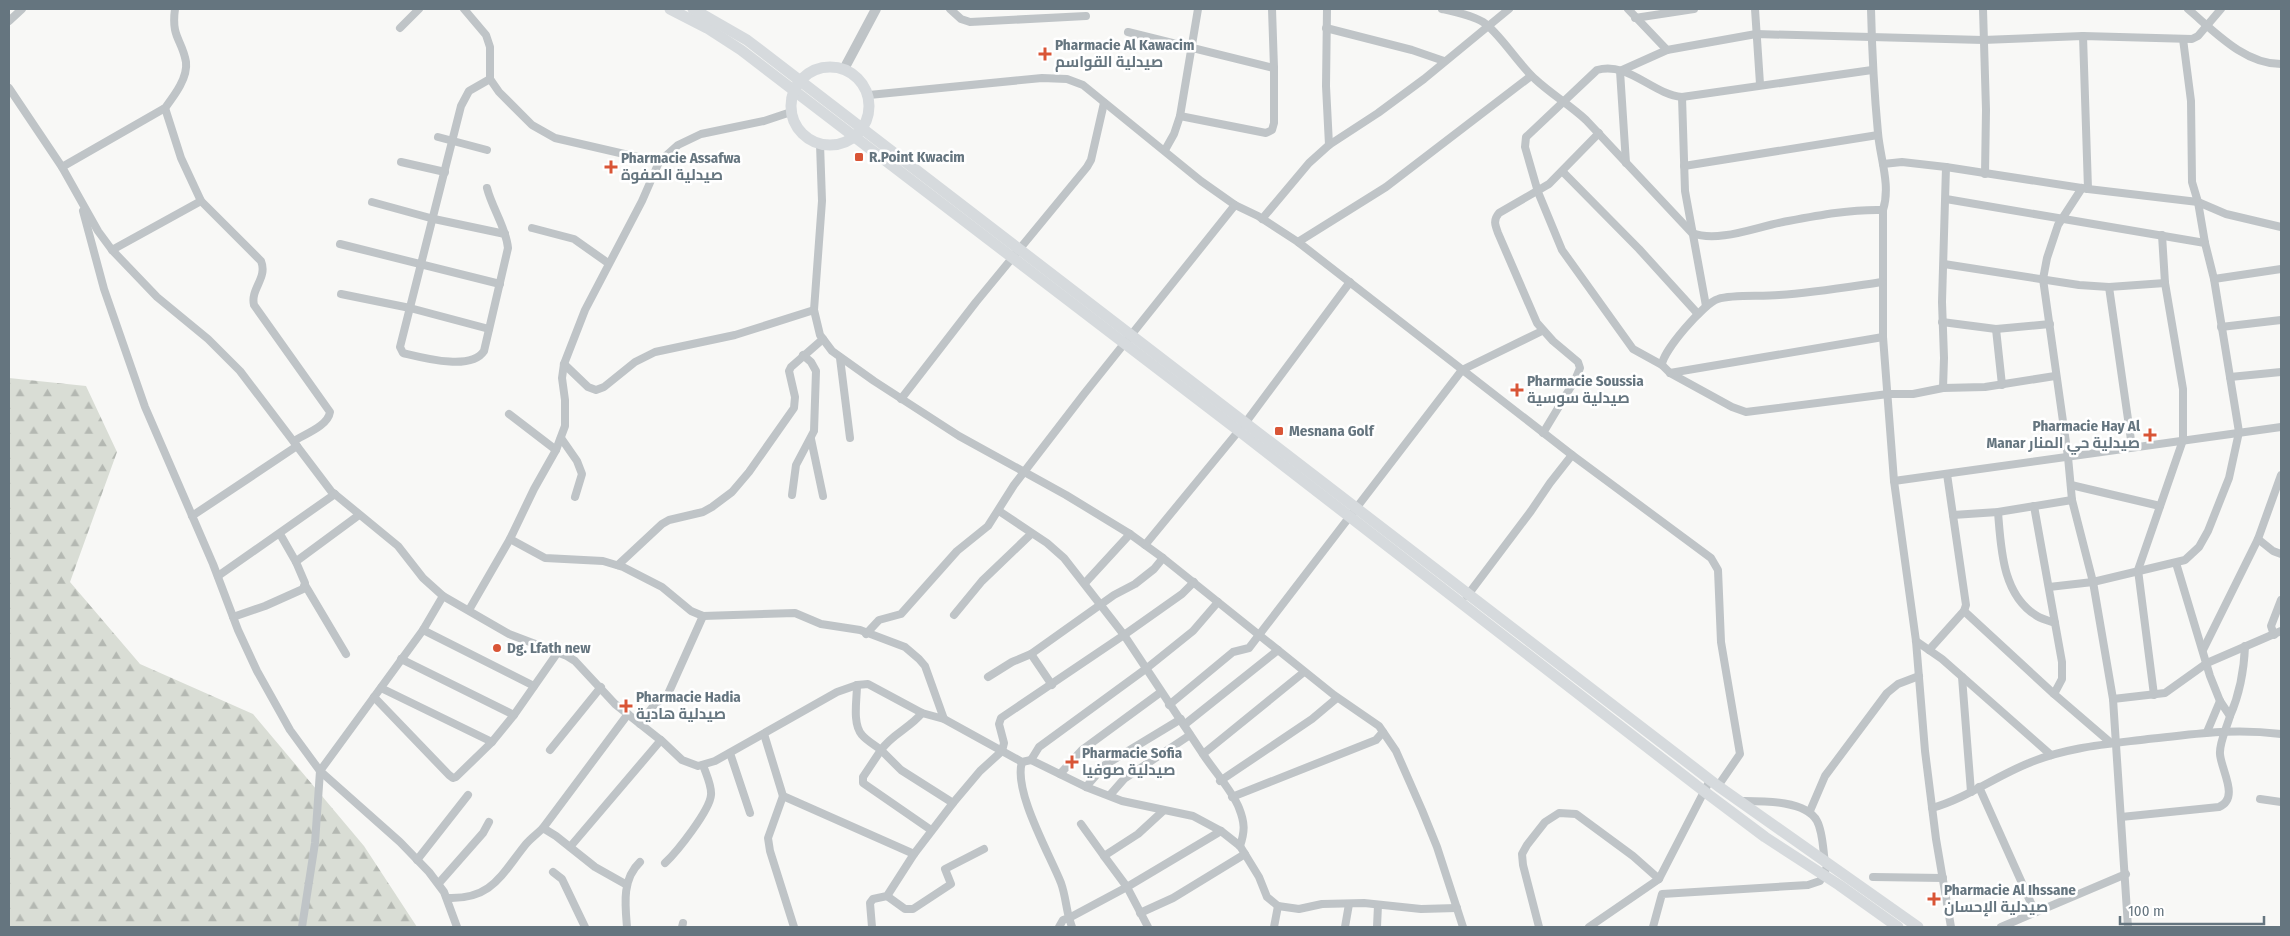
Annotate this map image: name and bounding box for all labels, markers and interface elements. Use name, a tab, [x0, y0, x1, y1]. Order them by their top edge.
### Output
place label: Pharmacie Al Kawacim صيدلية القواسم	[1055, 36, 1194, 72]
marker: Pharmacie Al Kawacim صيدلية القواسم	[1039, 48, 1051, 60]
place label: R.Point Kwacim	[869, 148, 965, 166]
place label: Pharmacie Assafwa صيدلية الصفوة	[621, 149, 741, 184]
marker: R.Point Kwacim	[853, 151, 865, 163]
marker: Pharmacie Assafwa صيدلية الصفوة	[605, 161, 617, 173]
place label: Pharmacie Soussia صيدلية سوسية	[1527, 372, 1644, 407]
marker: Pharmacie Soussia صيدلية سوسية	[1511, 384, 1523, 396]
place label: Pharmacie Hay Al Manar صيدلية حي المنار	[1986, 417, 2141, 455]
place label: Mesnana Golf	[1289, 422, 1375, 440]
marker: Mesnana Golf	[1273, 425, 1285, 437]
marker: Pharmacie Hay Al Manar صيدلية حي المنار	[2144, 429, 2156, 441]
place label: Dg. Lfath new	[507, 639, 591, 657]
marker: Dg. Lfath new	[491, 642, 503, 654]
place label: Pharmacie Hadia صيدلية هادية	[636, 688, 741, 723]
marker: Pharmacie Hadia صيدلية هادية	[620, 700, 632, 712]
place label: Pharmacie Sofia صيدلية صوفيا	[1082, 744, 1183, 779]
marker: Pharmacie Sofia صيدلية صوفيا	[1066, 756, 1078, 768]
place label: Pharmacie Al Ihssane صيدلية الإحسان	[1944, 881, 2076, 917]
marker: Pharmacie Al Ihssane صيدلية الإحسان	[1928, 893, 1940, 905]
scale bar	[2120, 894, 2264, 926]
text: 100 m	[2128, 902, 2165, 920]

